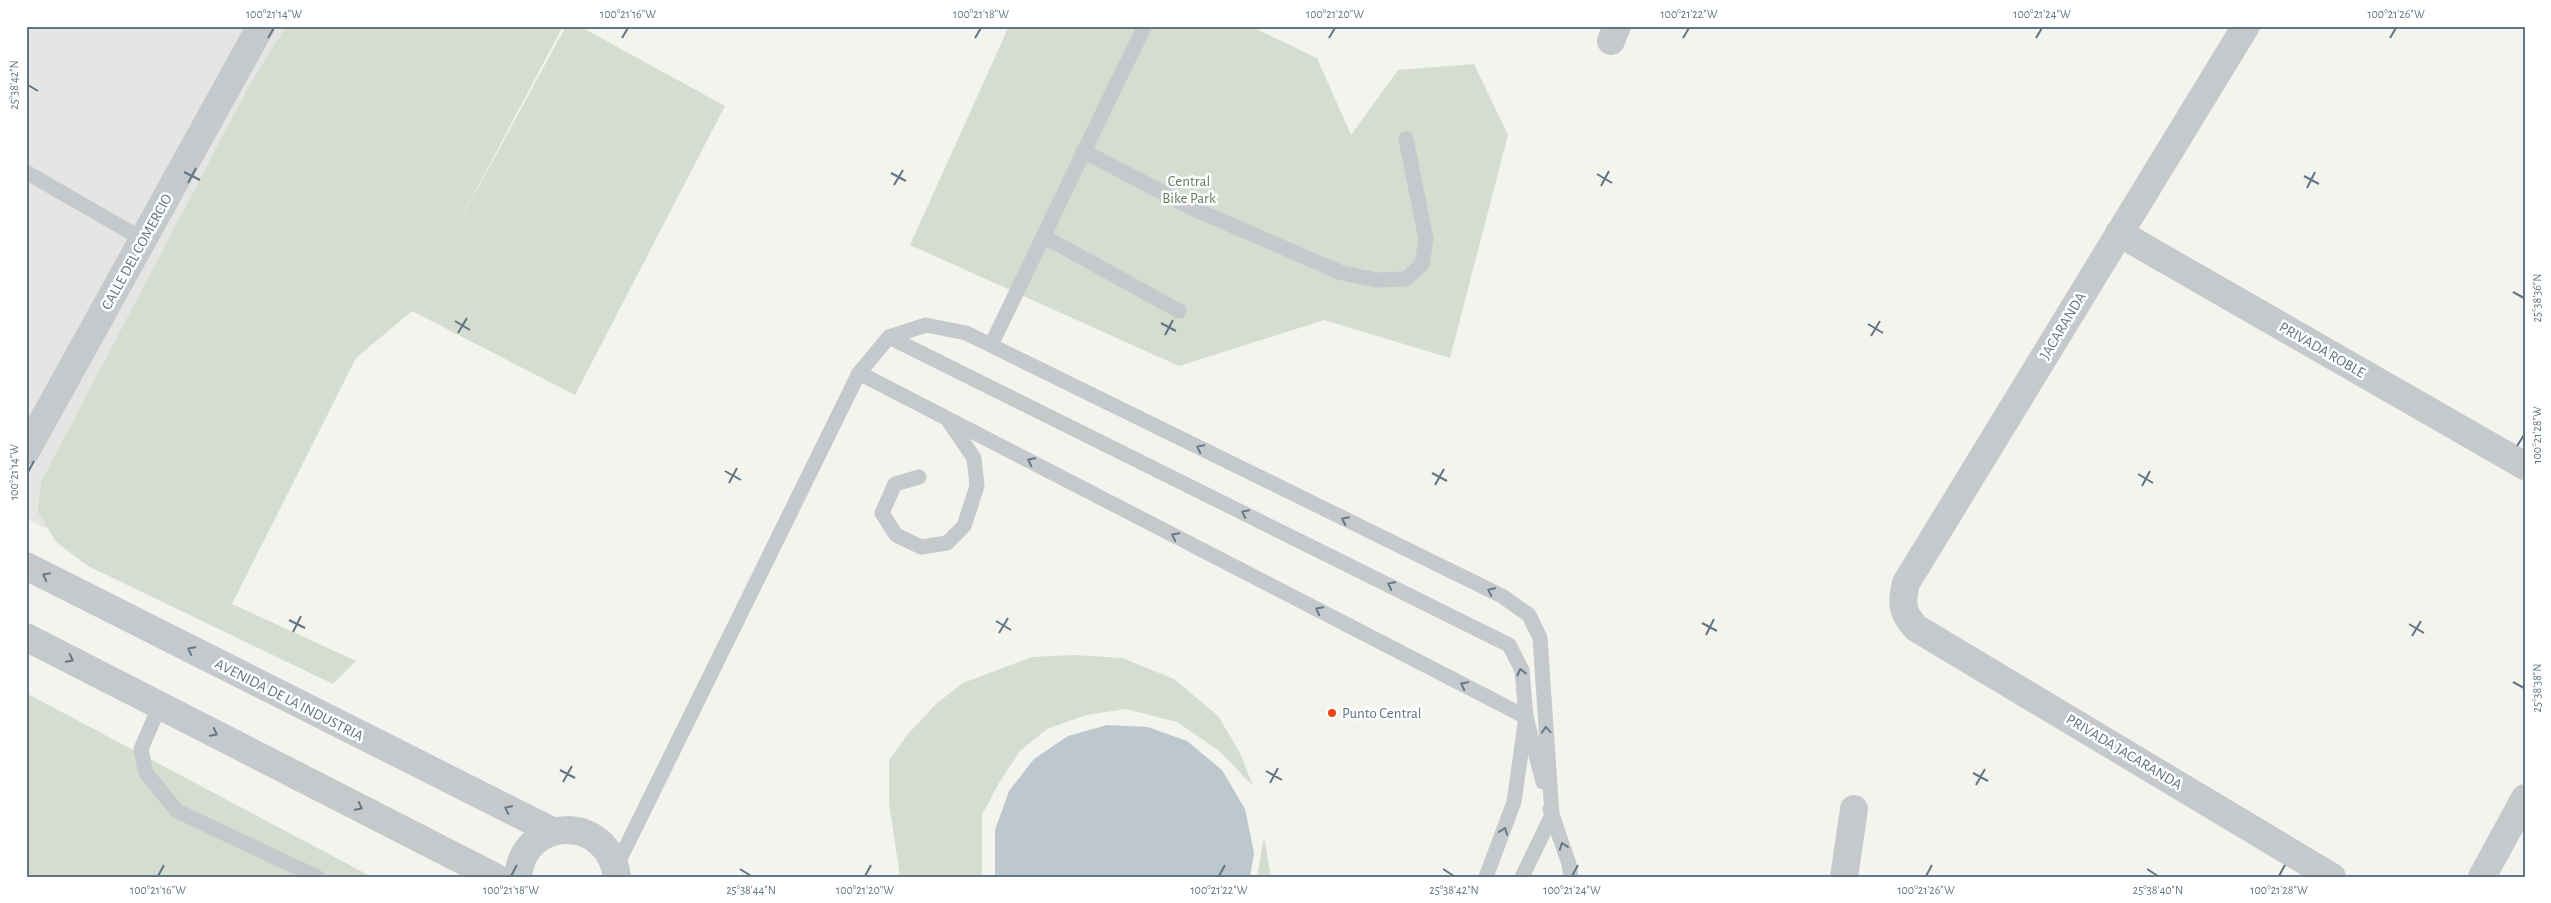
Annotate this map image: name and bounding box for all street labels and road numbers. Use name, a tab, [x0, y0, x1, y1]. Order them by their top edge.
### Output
street label: CALLE DEL COMERCIO	[99, 192, 175, 312]
street label: JACARANDA	[2037, 290, 2089, 362]
street label: PRIVADA ROBLE	[2276, 319, 2368, 381]
street label: AVENIDA DE LA INDUSTRIA	[212, 656, 366, 744]
street label: PRIVADA JACARANDA	[2063, 712, 2185, 793]

